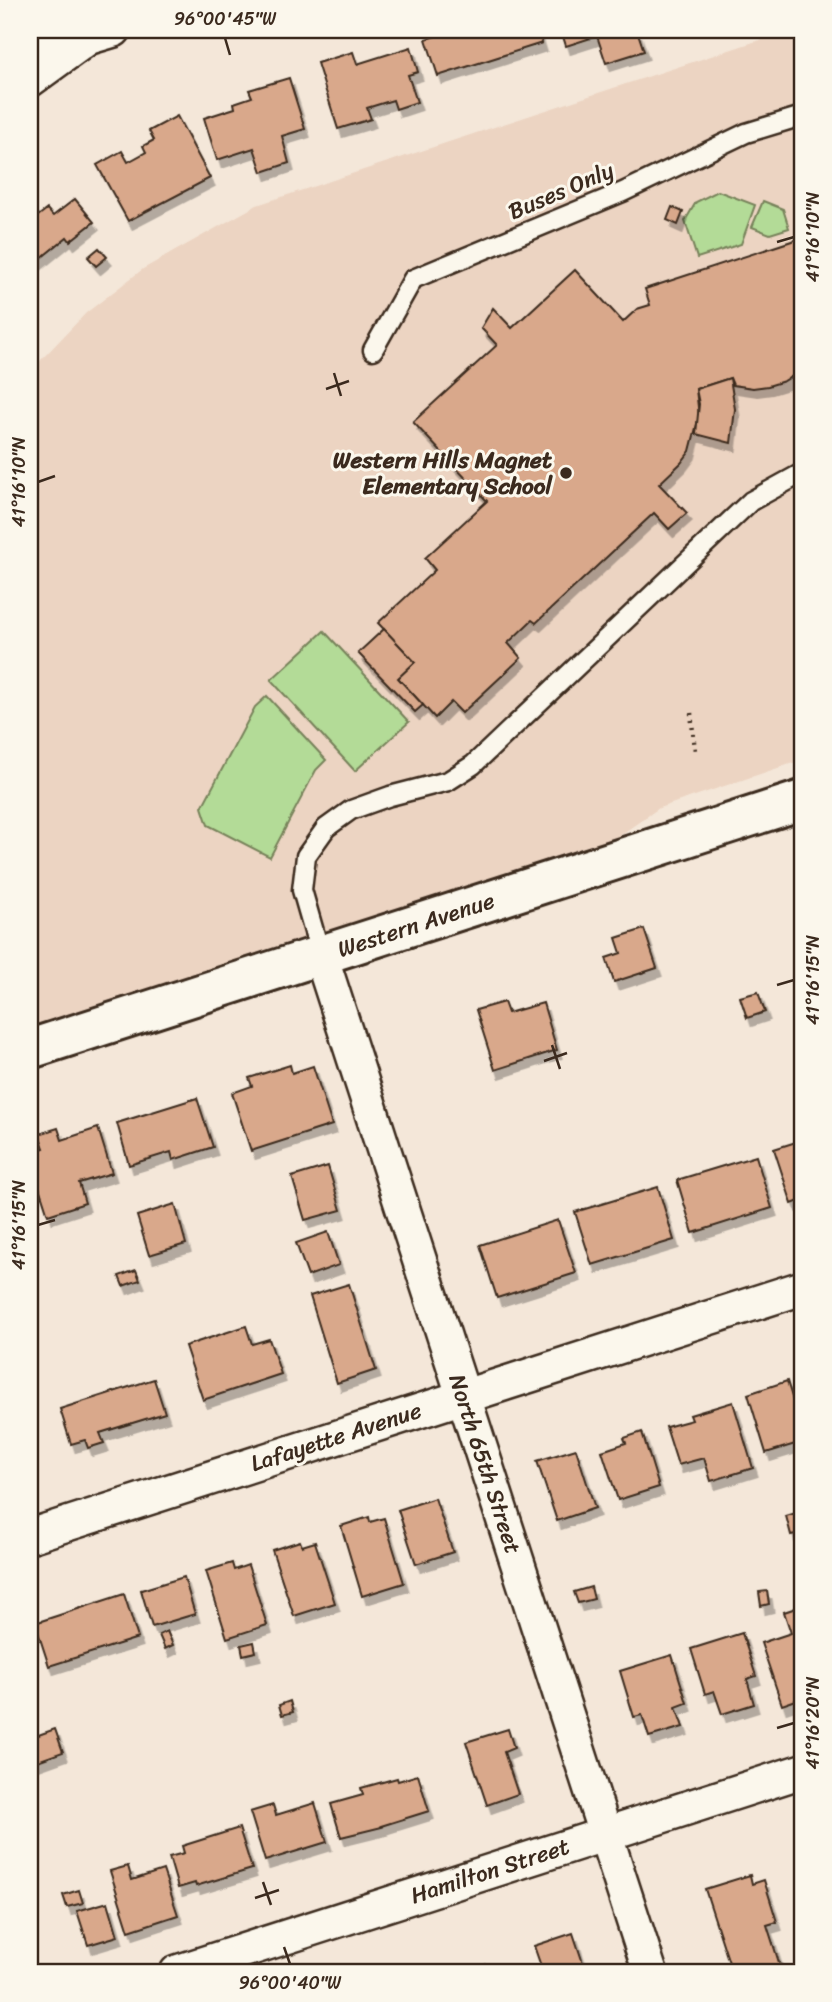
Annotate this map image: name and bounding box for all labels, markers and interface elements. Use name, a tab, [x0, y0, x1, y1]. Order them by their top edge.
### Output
text: 96°00'45"W	[174, 3, 277, 35]
street label: Buses Only	[502, 150, 620, 232]
text: 41°16'10"N	[797, 191, 829, 282]
text: 41°16'10"N	[3, 436, 35, 527]
place label: Western Hills Magnet Elementary School	[333, 440, 553, 507]
marker: Western Hills Magnet Elementary School	[558, 465, 574, 481]
street label: Western Avenue	[332, 880, 500, 970]
text: 41°16'15"N	[797, 934, 829, 1025]
text: 41°16'15"N	[3, 1179, 35, 1270]
street label: North 65th Street	[437, 1369, 533, 1559]
street label: Lafayette Avenue	[245, 1390, 427, 1484]
text: 41°16'20"N	[797, 1676, 829, 1770]
street label: Hamilton Street	[405, 1826, 575, 1916]
text: 96°00'40"W	[239, 1967, 342, 1999]

